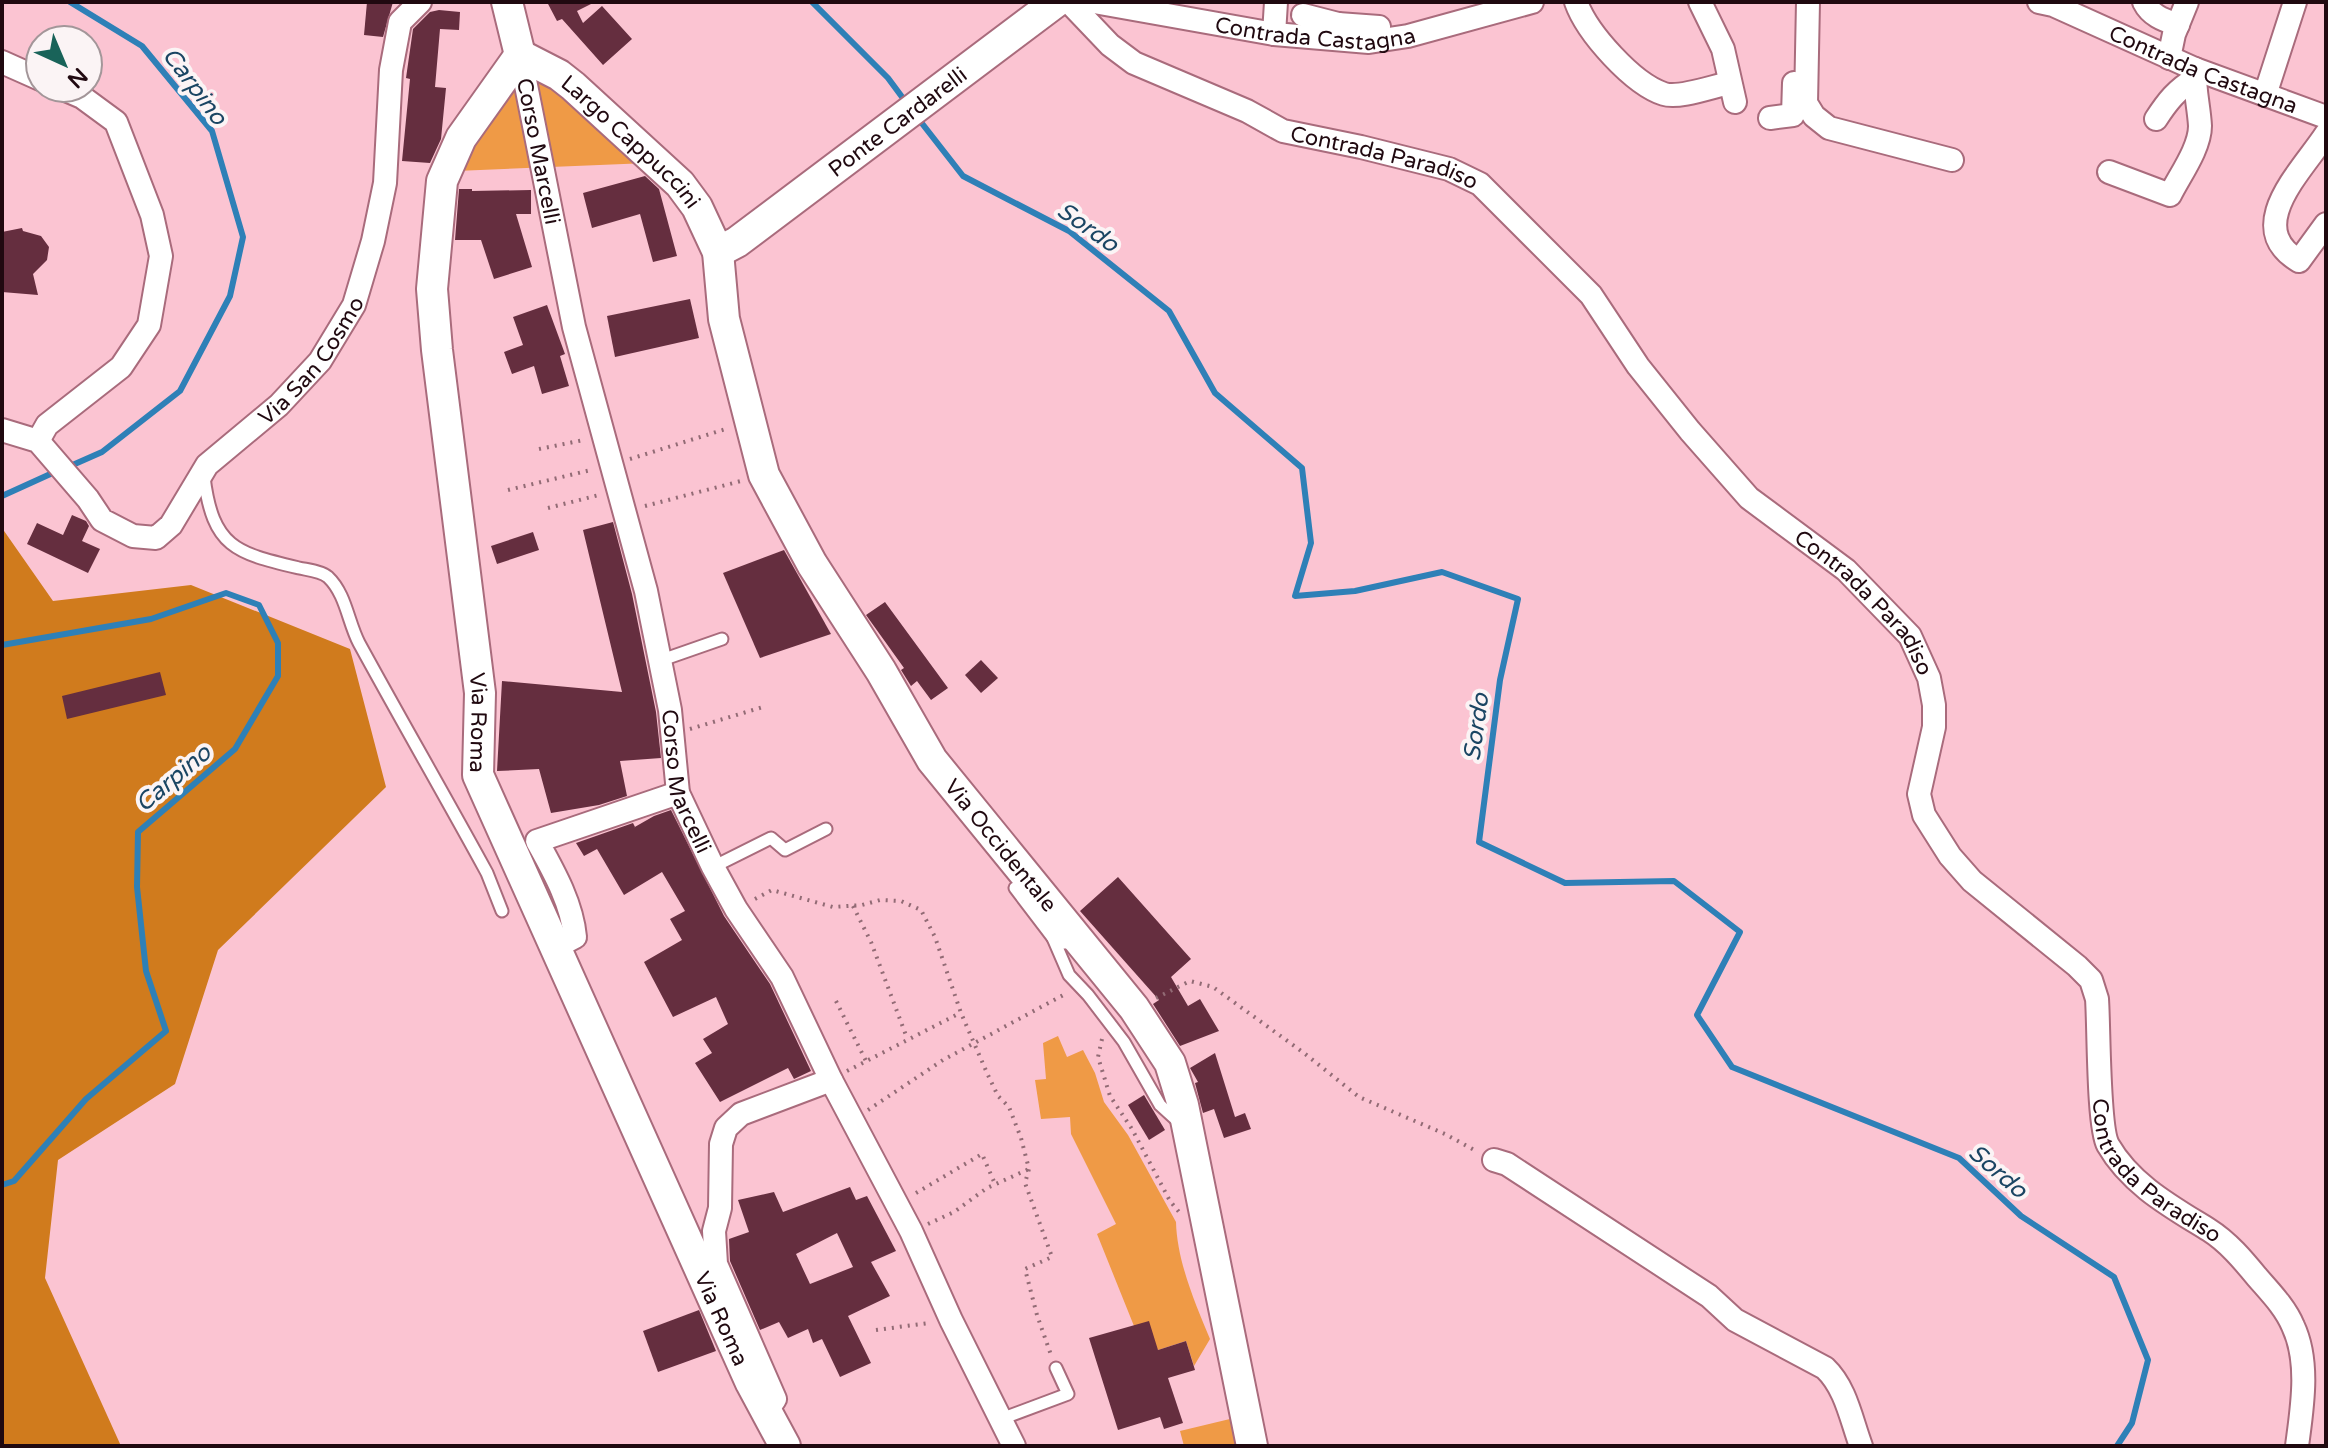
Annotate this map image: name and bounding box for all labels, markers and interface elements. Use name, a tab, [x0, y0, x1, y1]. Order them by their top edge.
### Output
street label: Contrada Castagna	[1213, 12, 1418, 57]
street label: Contrada Castagna	[2105, 20, 2301, 120]
north arrow	[24, 24, 104, 104]
water label: Carpino	[156, 42, 234, 132]
text: N	[62, 62, 93, 93]
street label: Ponte Cardarelli	[823, 62, 972, 183]
street label: Largo Cappuccini	[556, 70, 706, 214]
street label: Corso Marcelli	[511, 76, 565, 227]
street label: Contrada Paradiso	[1288, 121, 1482, 195]
water label: Sordo	[1052, 196, 1125, 260]
street label: Via San Cosmo	[254, 294, 370, 431]
street label: Contrada Paradiso	[1789, 524, 1938, 679]
street label: Via Roma	[464, 671, 492, 773]
water label: Sordo	[1457, 690, 1496, 763]
street label: Corso Marcelli	[656, 708, 716, 857]
water label: Carpino	[130, 738, 218, 818]
street label: Via Occidentale	[939, 774, 1062, 917]
street label: Contrada Paradiso	[2087, 1097, 2226, 1248]
water label: Sordo	[1963, 1138, 2034, 1206]
street label: Via Roma	[689, 1268, 754, 1370]

